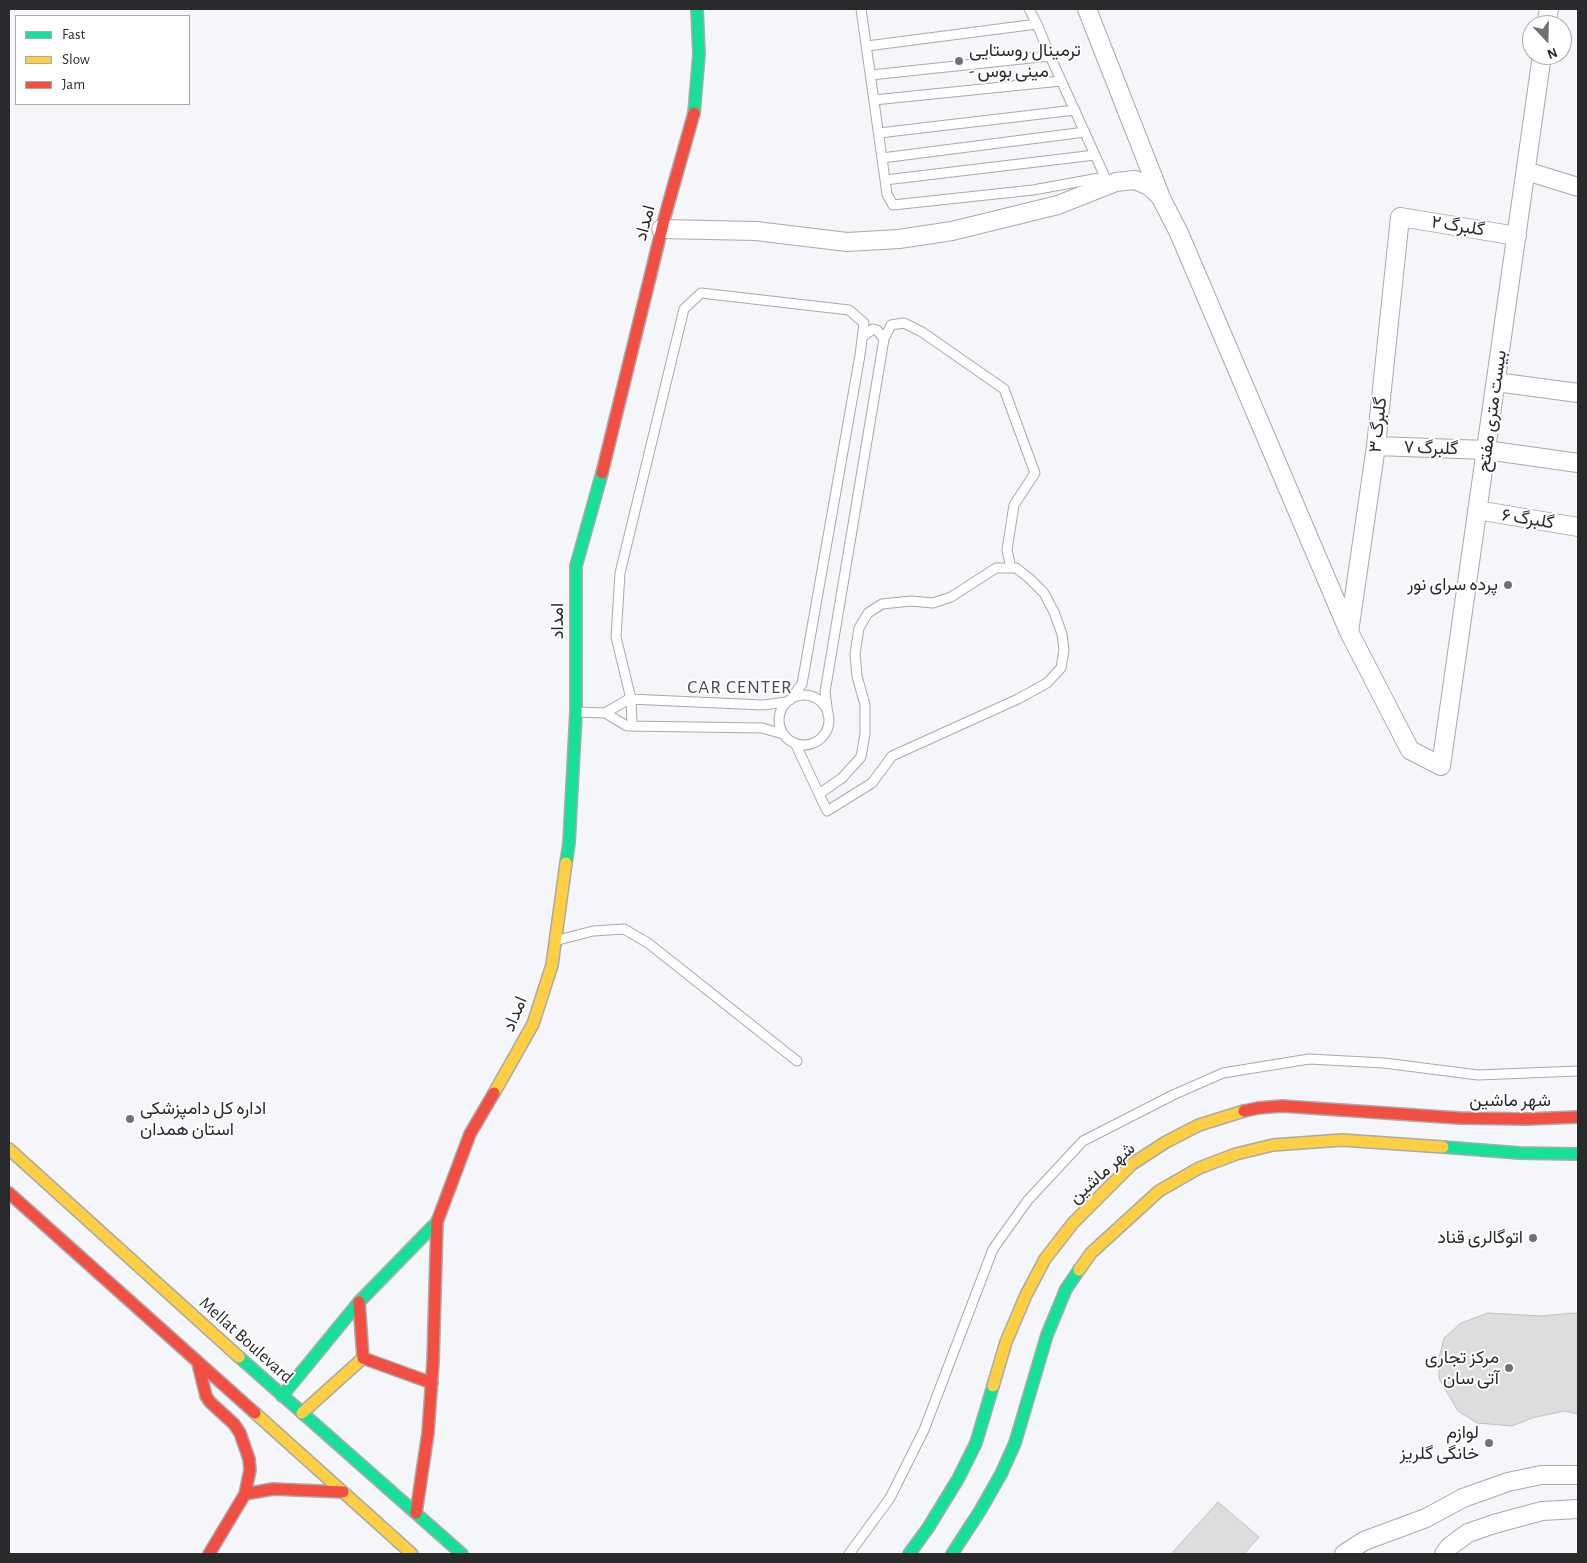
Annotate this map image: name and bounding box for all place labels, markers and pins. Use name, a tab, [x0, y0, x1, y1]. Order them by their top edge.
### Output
place label: ترمینال روستایی - مینی بوس	[969, 40, 1081, 82]
marker: ترمینال روستایی - مینی بوس	[953, 55, 965, 67]
place label: پرده سرای نور	[1407, 574, 1498, 596]
marker: پرده سرای نور	[1502, 579, 1514, 591]
place label: اداره کل دامپزشکی استان همدان	[140, 1098, 266, 1140]
marker: اداره کل دامپزشکی استان همدان	[124, 1113, 136, 1125]
place label: اتوگالری قناد	[1437, 1227, 1523, 1249]
marker: اتوگالری قناد	[1527, 1232, 1539, 1244]
place label: مرکز تجاری آتی سان	[1425, 1347, 1499, 1390]
marker: مرکز تجاری آتی سان	[1503, 1362, 1515, 1374]
place label: لوازم خانگی گلریز	[1399, 1422, 1479, 1465]
marker: لوازم خانگی گلریز	[1483, 1437, 1495, 1449]

